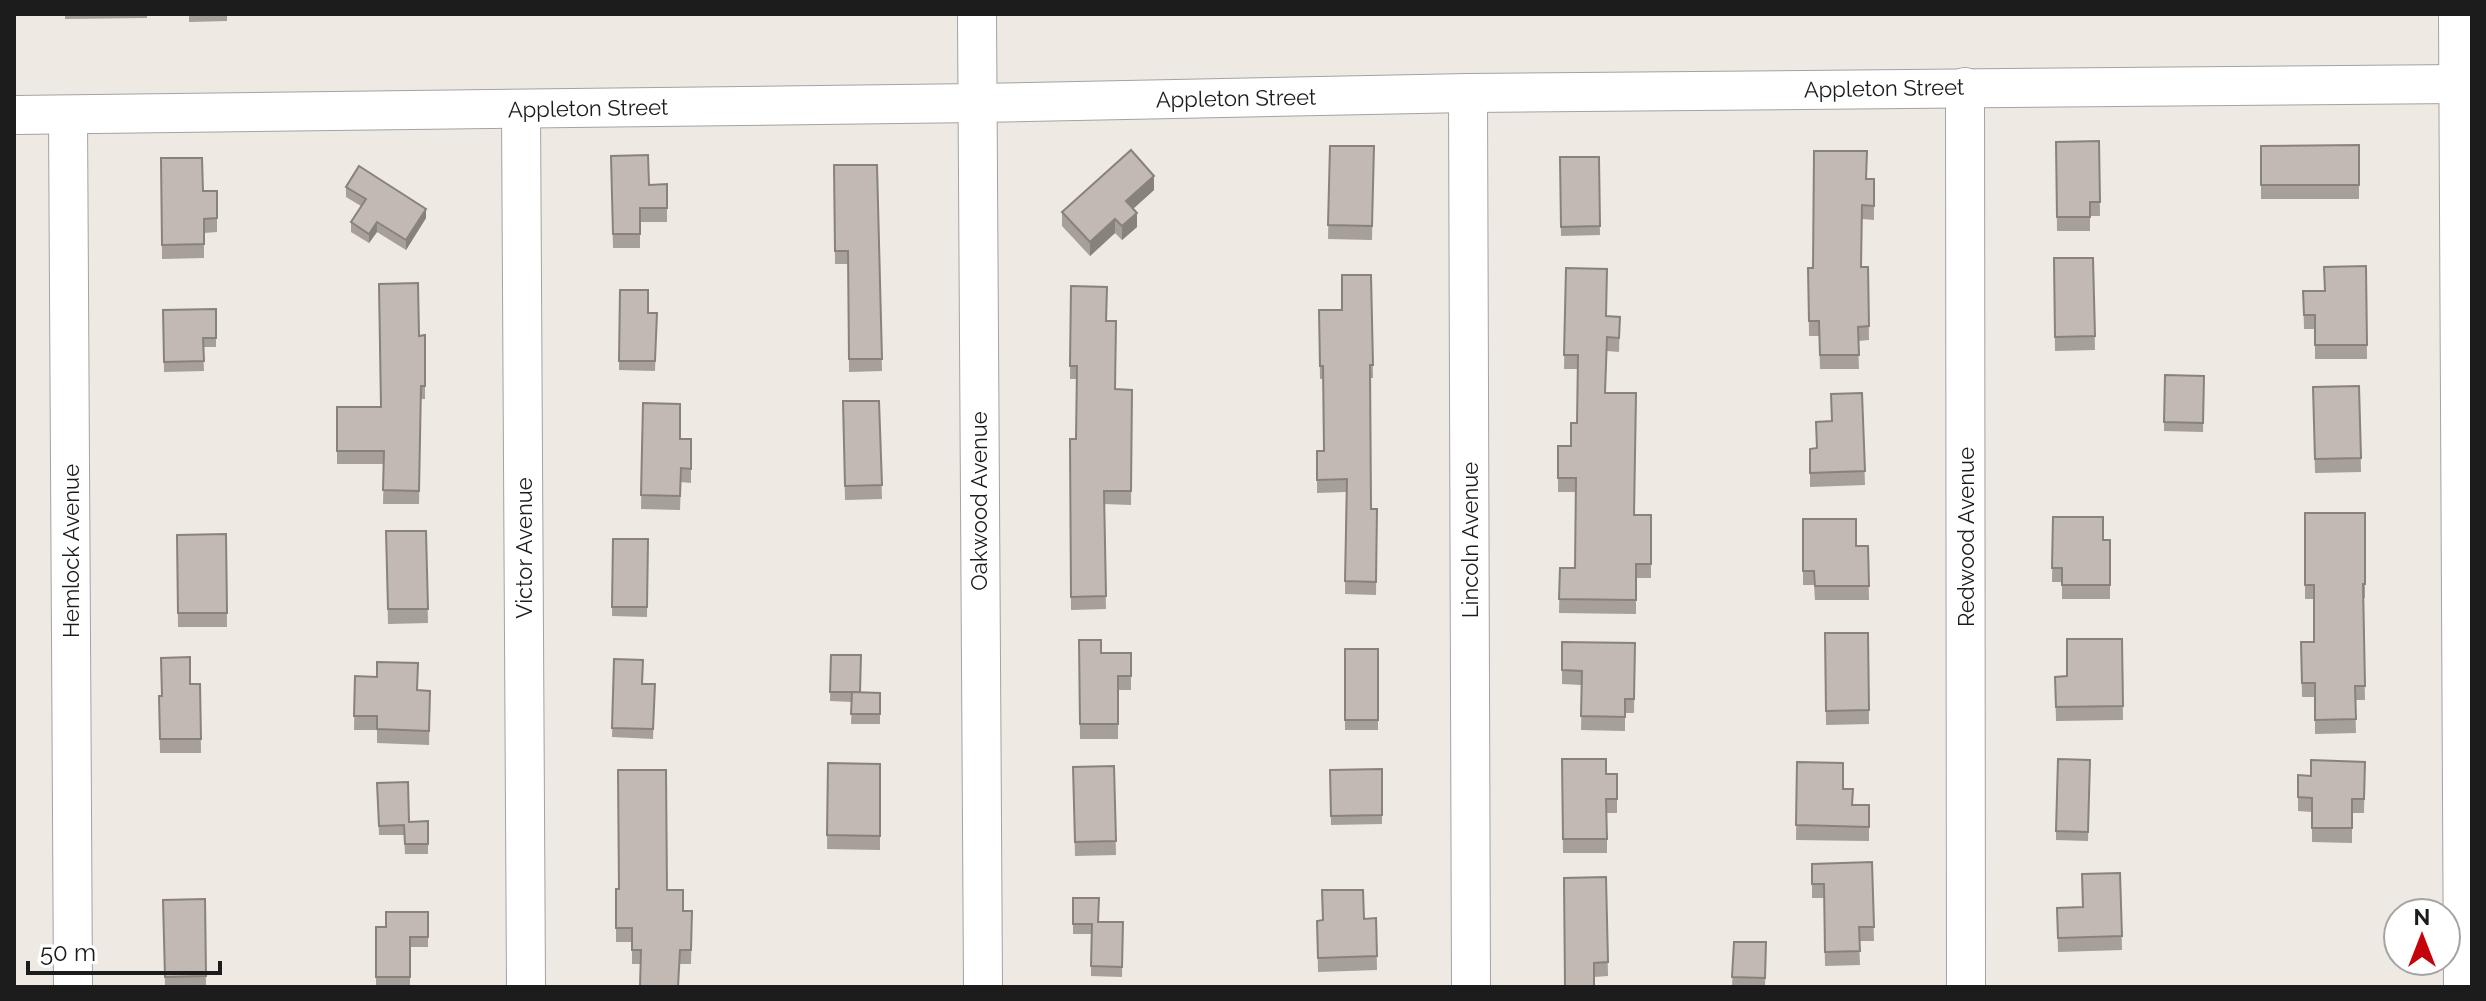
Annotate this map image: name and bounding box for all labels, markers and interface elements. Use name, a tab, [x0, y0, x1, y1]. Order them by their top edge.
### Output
street label: Appleton Street	[1804, 74, 1965, 102]
street label: Appleton Street	[1156, 84, 1317, 112]
street label: Appleton Street	[508, 94, 669, 122]
street label: Oakwood Avenue	[966, 411, 992, 591]
street label: Redwood Avenue	[1953, 447, 1979, 627]
street label: Lincoln Avenue	[1457, 462, 1483, 618]
street label: Hemlock Avenue	[58, 464, 84, 638]
street label: Victor Avenue	[511, 477, 537, 619]
north arrow	[2382, 897, 2462, 977]
text: N	[2414, 904, 2430, 930]
scale bar	[28, 925, 220, 975]
text: 50 m	[40, 938, 96, 967]

